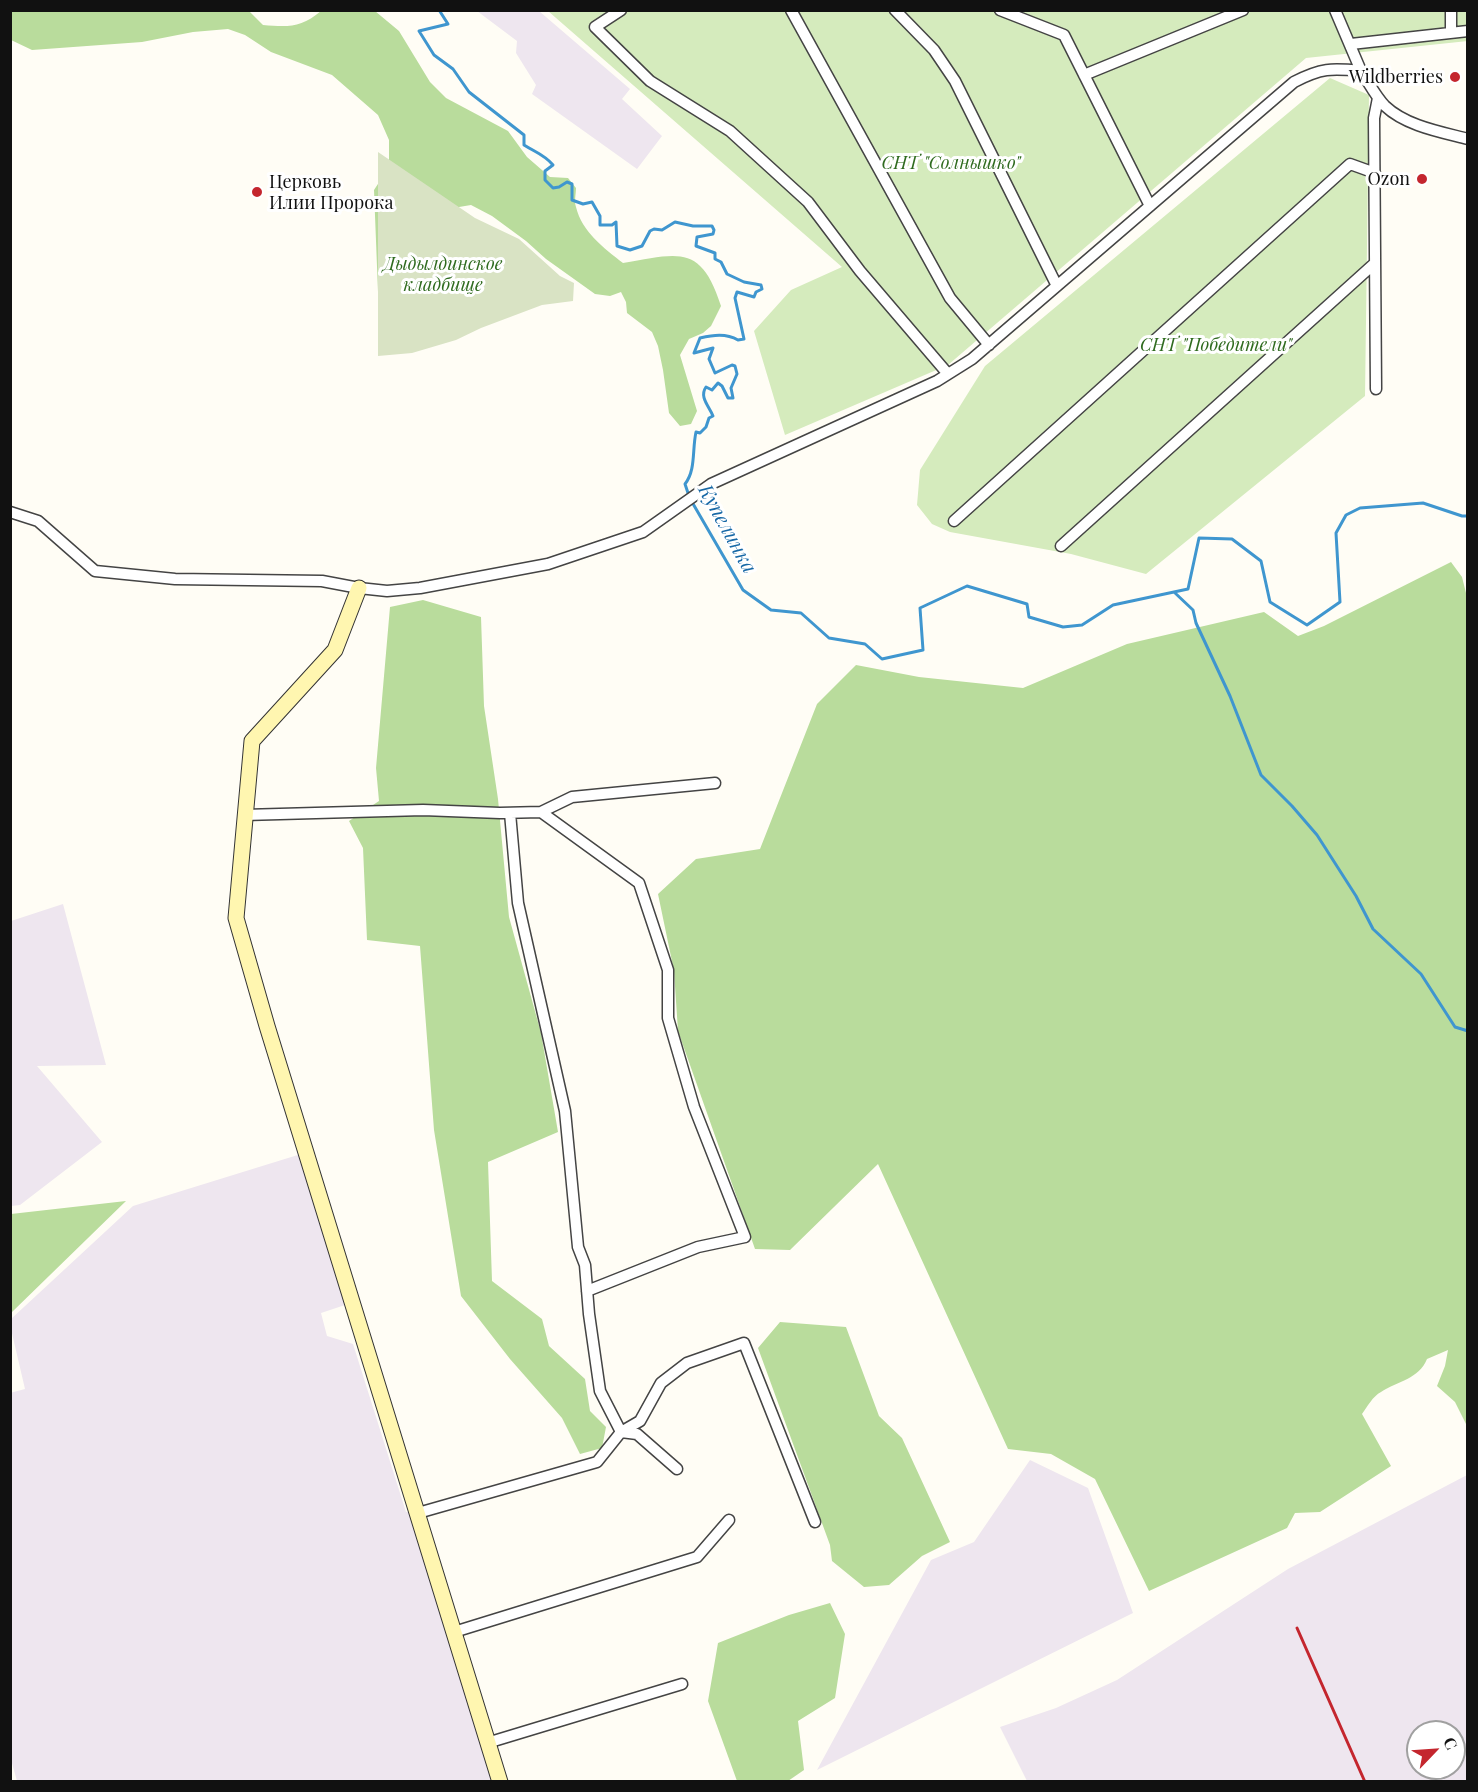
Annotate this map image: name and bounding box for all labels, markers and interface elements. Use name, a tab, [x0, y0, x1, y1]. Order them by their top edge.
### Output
place label: Wildberries	[1349, 66, 1443, 88]
marker: Wildberries	[1448, 70, 1462, 84]
park label: СНТ "Солнышко"	[881, 152, 1021, 174]
place label: Ozon	[1367, 168, 1410, 190]
place label: Церковь Илии Пророка	[269, 171, 393, 213]
marker: Ozon	[1415, 172, 1429, 186]
marker: Церковь Илии Пророка	[250, 185, 264, 199]
park label: Дыдылдинское кладбище	[384, 253, 502, 296]
park label: СНТ "Победители"	[1140, 334, 1292, 356]
water label: Купелинка	[693, 480, 761, 578]
north arrow	[1406, 1720, 1466, 1780]
text: С	[1439, 1733, 1463, 1753]

